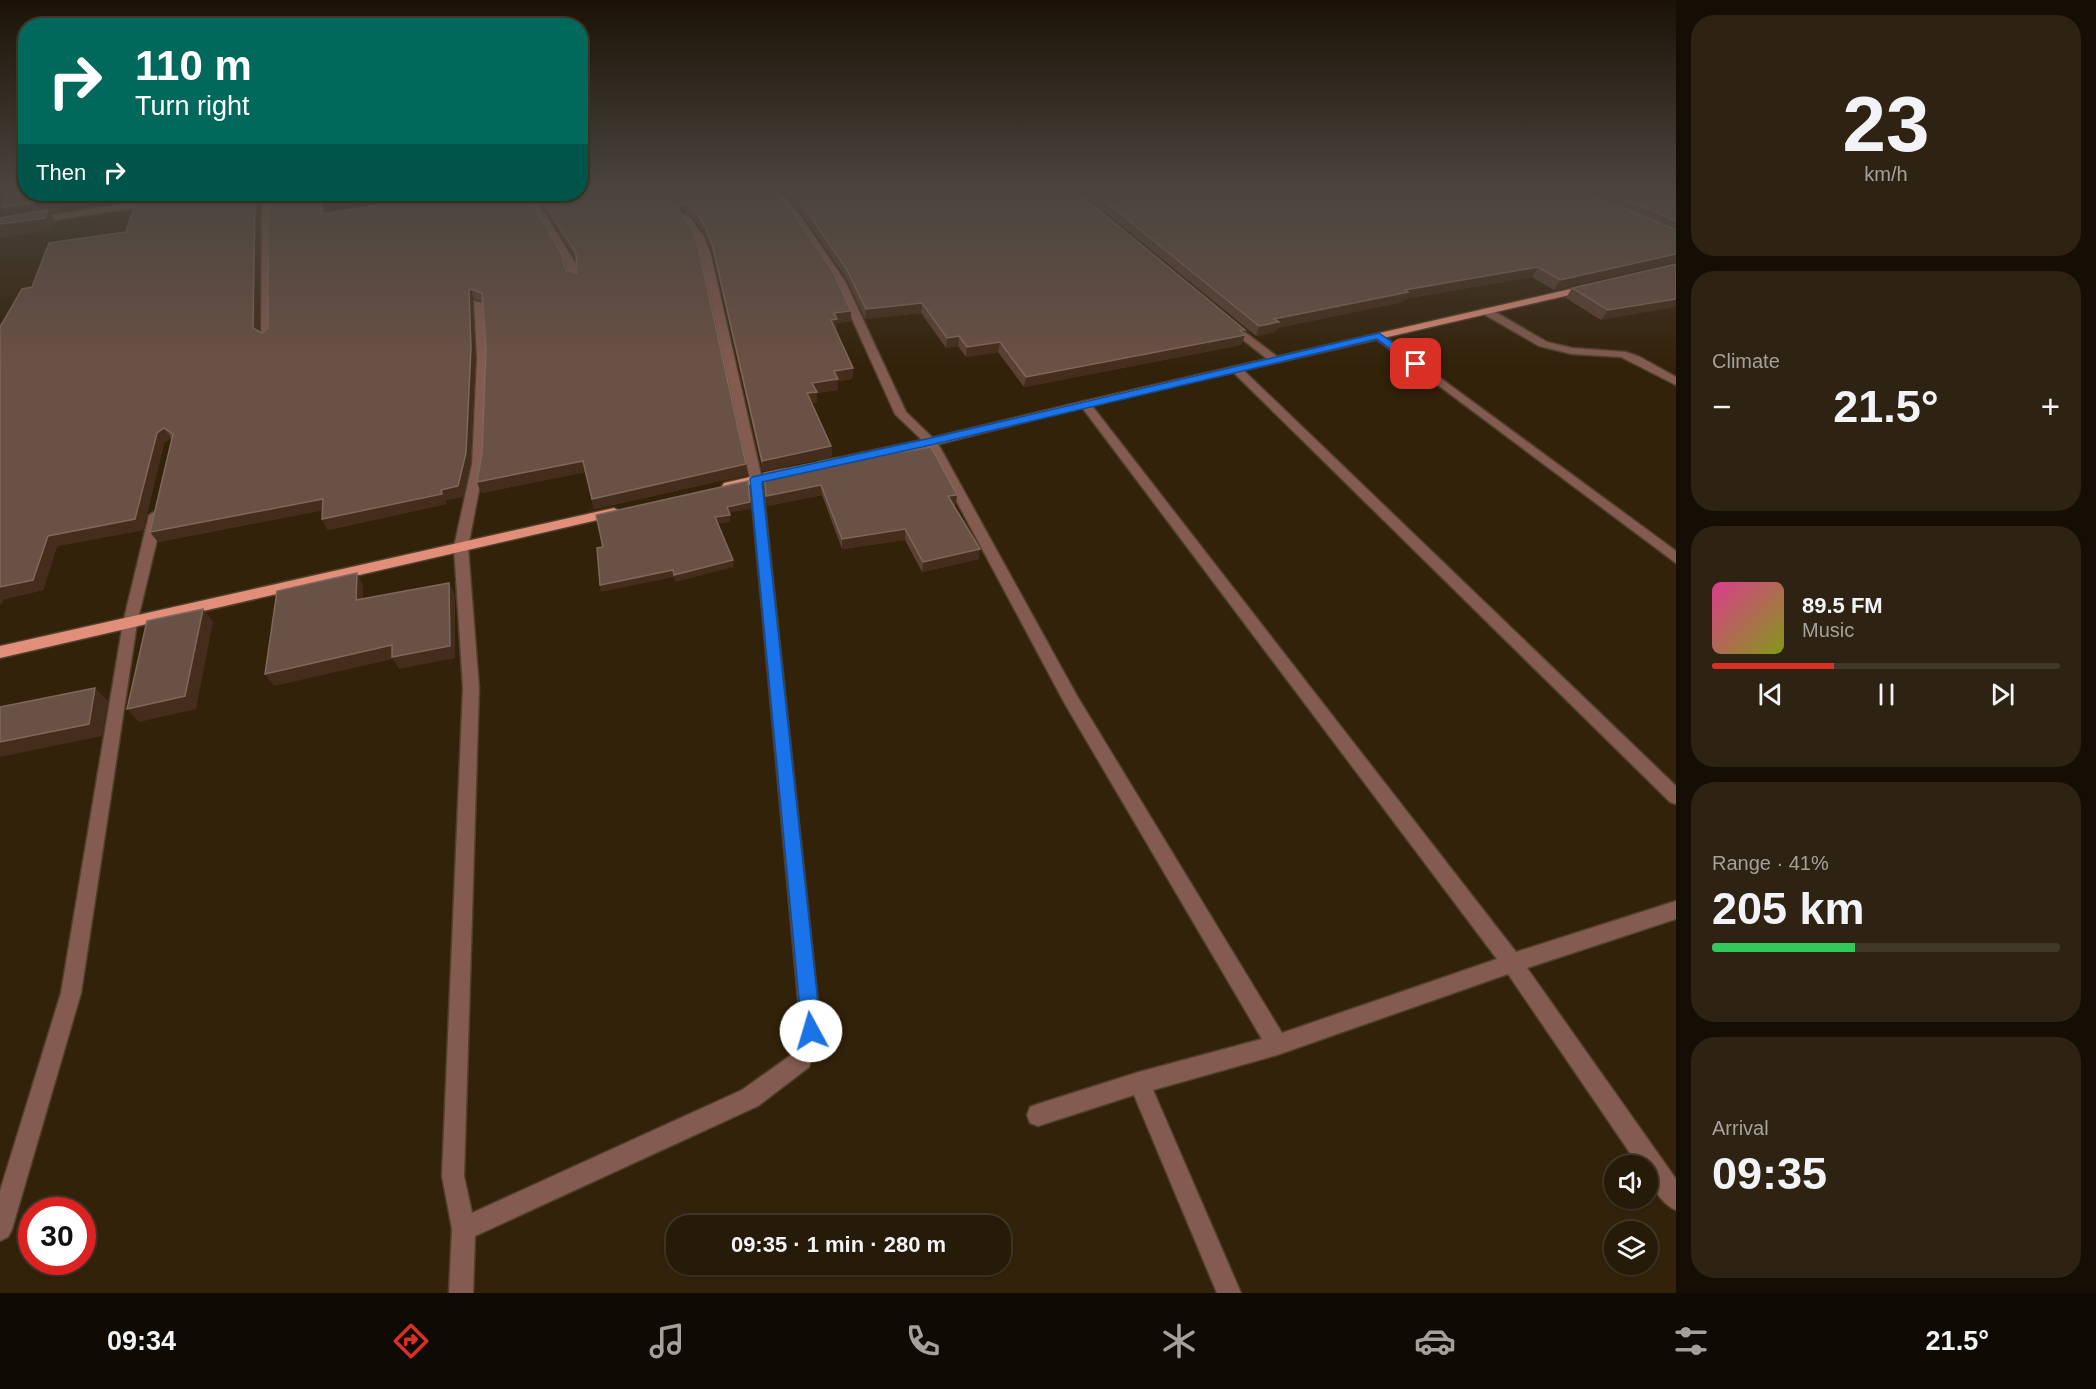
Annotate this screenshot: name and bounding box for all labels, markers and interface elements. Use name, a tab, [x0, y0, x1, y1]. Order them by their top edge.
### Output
icon: right	[36, 42, 114, 120]
text: 110 m	[135, 42, 252, 89]
text: 23	[1843, 80, 1929, 168]
text: Turn right	[135, 91, 250, 121]
icon: right	[98, 156, 131, 189]
text: Then	[36, 160, 86, 185]
text: km/h	[1864, 163, 1908, 185]
pin	[1390, 338, 1441, 389]
icon: arrive	[1399, 347, 1432, 380]
text: Climate	[1712, 350, 1780, 372]
text: 21.5°	[1833, 381, 1939, 432]
text: −	[1712, 388, 1731, 425]
text: +	[2041, 388, 2060, 425]
text: 89.5 FM	[1802, 593, 1883, 618]
text: Music	[1802, 619, 1854, 641]
icon: previous	[1754, 678, 1787, 711]
icon: pause	[1870, 678, 1903, 711]
icon: next	[1986, 678, 2019, 711]
text: Range · 41%	[1712, 852, 1829, 874]
text: 205 km	[1712, 883, 1865, 934]
position arrow	[779, 999, 843, 1063]
text: Arrival	[1712, 1117, 1769, 1139]
text: 09:35	[1712, 1148, 1827, 1199]
map controls	[1604, 1155, 1658, 1275]
button: sound	[1604, 1155, 1658, 1209]
speed limit sign: 30	[18, 1197, 96, 1275]
button: layers	[1604, 1221, 1658, 1275]
text: 09:35 · 1 min · 280 m	[731, 1232, 946, 1257]
icon: directions	[390, 1320, 432, 1362]
icon: music	[646, 1320, 688, 1362]
icon: phone	[902, 1320, 944, 1362]
icon: climate	[1158, 1320, 1200, 1362]
icon: car	[1414, 1320, 1456, 1362]
icon: filters	[1670, 1320, 1712, 1362]
text: 09:34	[107, 1326, 176, 1356]
text: 21.5°	[1926, 1326, 1989, 1356]

